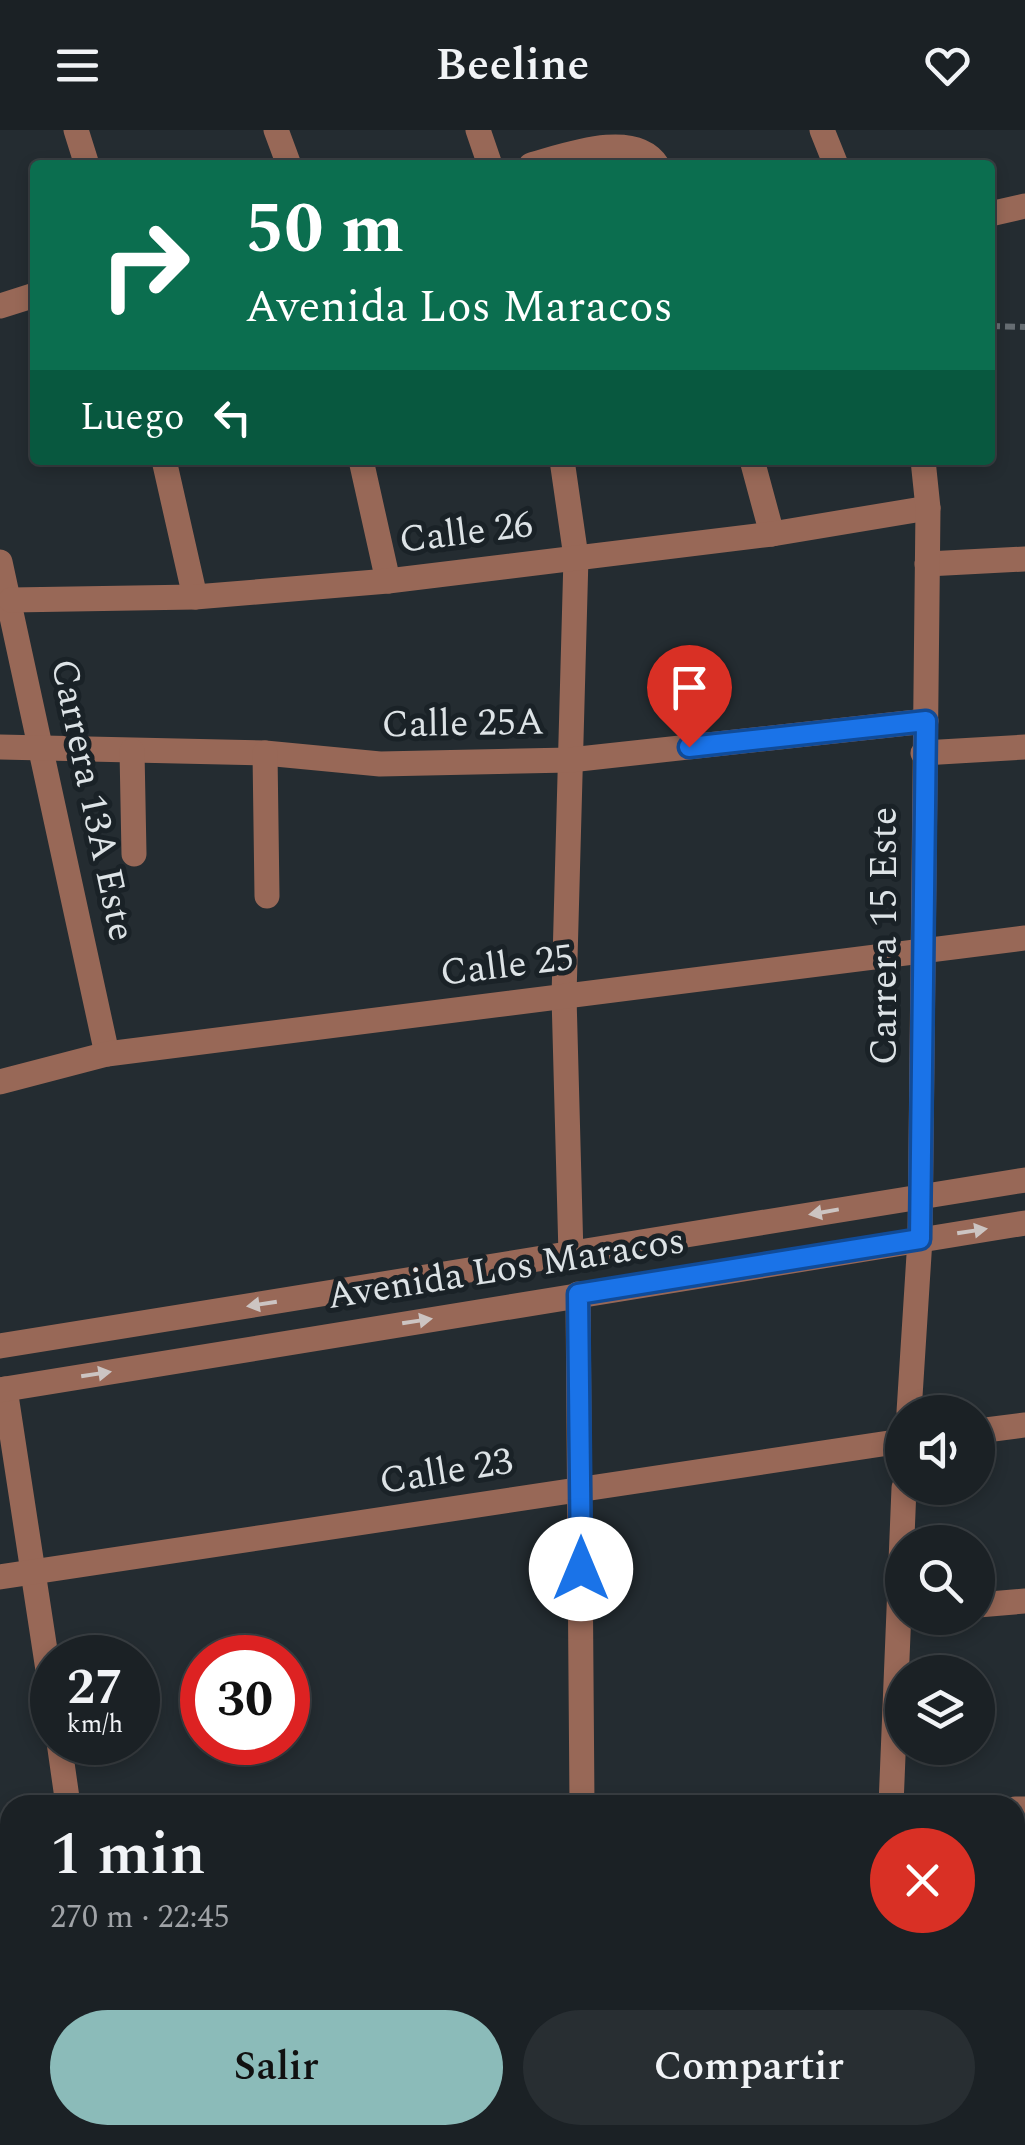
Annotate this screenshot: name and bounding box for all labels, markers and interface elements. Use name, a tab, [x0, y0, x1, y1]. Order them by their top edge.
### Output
text: Beeline	[436, 31, 589, 100]
icon: menu	[50, 38, 105, 93]
icon: heart	[920, 38, 975, 93]
text: 50 m	[245, 177, 404, 283]
icon: right	[80, 200, 210, 330]
text: Avenida Los Maracos	[245, 273, 673, 342]
text: Luego	[80, 389, 185, 447]
icon: left	[205, 390, 260, 445]
street label: Calle 26	[396, 496, 536, 570]
pin	[647, 645, 732, 748]
street label: Carrera 13A Este	[34, 654, 150, 946]
icon: arrive	[662, 660, 717, 715]
street label: Calle 25A	[381, 694, 545, 754]
street label: Carrera 15 Este	[856, 807, 914, 1065]
street label: Calle 25	[437, 929, 577, 1003]
one-way arrow	[808, 1205, 840, 1220]
street label: Avenida Los Maracos	[323, 1212, 689, 1326]
one-way arrow	[957, 1223, 989, 1238]
one-way arrow	[246, 1297, 277, 1312]
one-way arrow	[402, 1313, 433, 1328]
one-way arrow	[81, 1366, 112, 1381]
map controls	[885, 1395, 995, 1765]
button: sound	[885, 1395, 995, 1505]
street label: Calle 23	[375, 1433, 517, 1511]
position arrow	[529, 1517, 633, 1621]
button: search	[885, 1525, 995, 1635]
speed limit sign: 30	[180, 1635, 310, 1765]
text: 27	[67, 1650, 123, 1726]
button: layers	[885, 1655, 995, 1765]
text: km/h	[67, 1706, 123, 1744]
text: 1 min	[50, 1809, 206, 1901]
button: close	[870, 1828, 975, 1933]
text: 270 m · 22:45	[50, 1893, 230, 1942]
button: Salir	[50, 2010, 503, 2125]
button: Compartir	[523, 2010, 975, 2125]

